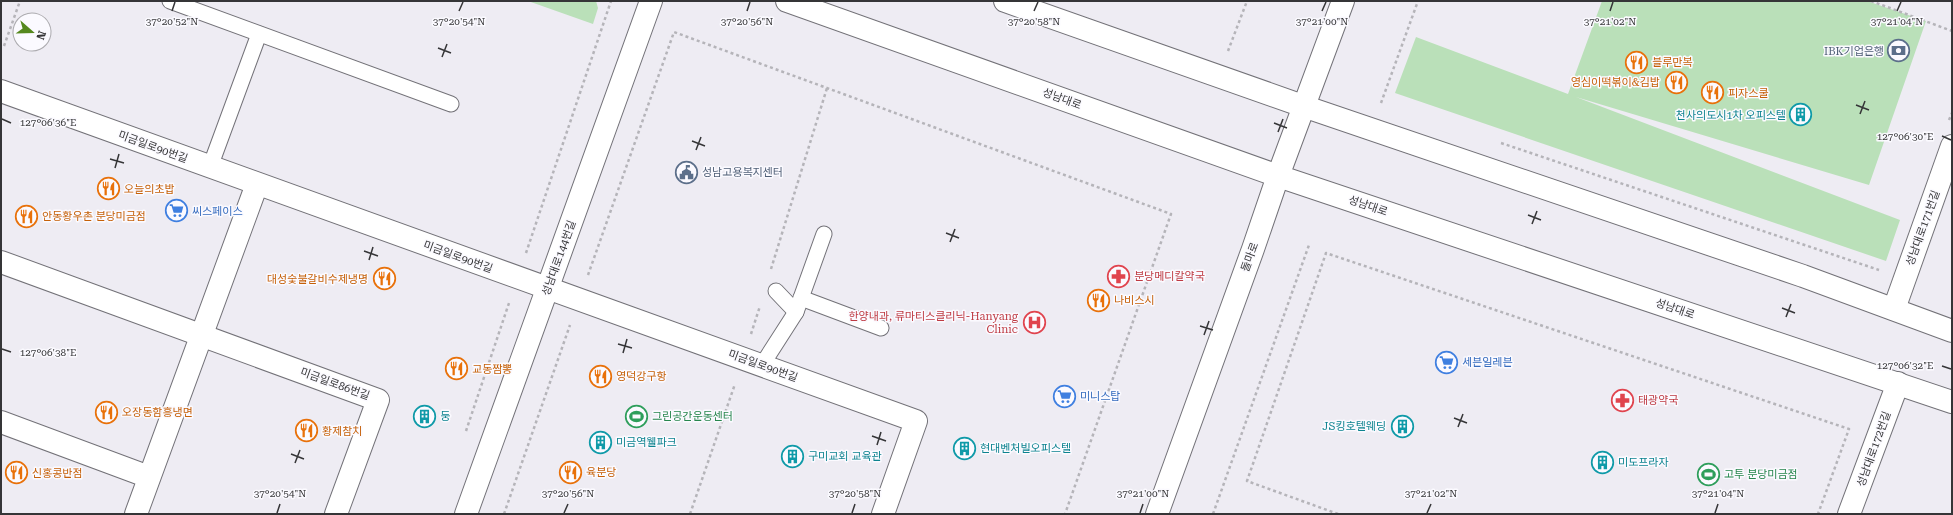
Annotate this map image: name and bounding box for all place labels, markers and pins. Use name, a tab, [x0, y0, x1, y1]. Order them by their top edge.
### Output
bank icon: IBK기업은행	[1886, 38, 1912, 64]
place label: IBK기업은행	[1824, 45, 1884, 58]
restaurant icon: 블루만복	[1623, 49, 1649, 75]
place label: 블루만복	[1652, 56, 1692, 69]
restaurant icon: 영심이떡볶이&김밥	[1663, 69, 1689, 95]
place label: 영심이떡볶이&김밥	[1571, 76, 1660, 89]
restaurant icon: 피자스쿨	[1699, 80, 1725, 106]
place label: 피자스쿨	[1728, 87, 1768, 100]
building icon: 천사의도시1차 오피스텔	[1788, 102, 1814, 128]
place label: 천사의도시1차 오피스텔	[1676, 109, 1786, 122]
public building icon: 성남고용복지센터	[673, 159, 699, 185]
place label: 성남고용복지센터	[702, 166, 783, 179]
restaurant icon: 오늘의초밥	[95, 176, 121, 202]
place label: 오늘의초밥	[124, 183, 175, 196]
supermarket icon: 씨스페이스	[164, 198, 190, 224]
restaurant icon: 안동황우촌 분당미금점	[13, 203, 39, 229]
place label: 씨스페이스	[192, 205, 243, 218]
place label: 안동황우촌 분당미금점	[42, 210, 146, 223]
pharmacy icon: 분당메디칼약국	[1105, 263, 1131, 289]
restaurant icon: 대성숯불갈비수제냉명	[371, 266, 397, 292]
place label: 분당메디칼약국	[1134, 270, 1205, 283]
place label: 대성숯불갈비수제냉명	[267, 273, 368, 286]
restaurant icon: 나비스시	[1086, 287, 1112, 313]
place label: 나비스시	[1114, 294, 1154, 307]
hospital icon: 한양내과, 류마티스클리닉-Hanyang Clinic	[1021, 309, 1047, 335]
place label: 한양내과, 류마티스클리닉-Hanyang Clinic	[848, 310, 1019, 336]
supermarket icon: 세븐일레븐	[1433, 349, 1459, 375]
restaurant icon: 교동짬뽕	[443, 356, 469, 382]
place label: 세븐일레븐	[1462, 356, 1513, 369]
place label: 교동짬뽕	[472, 363, 512, 376]
restaurant icon: 영덕강구항	[588, 363, 614, 389]
place label: 영덕강구항	[616, 370, 667, 383]
supermarket icon: 미니스탑	[1052, 383, 1078, 409]
pharmacy icon: 태광약국	[1610, 387, 1636, 413]
place label: 미니스탑	[1080, 390, 1120, 403]
place label: 태광약국	[1638, 394, 1678, 407]
restaurant icon: 오장동함흥냉면	[93, 399, 119, 425]
building icon: 둥	[412, 403, 438, 429]
sports icon: 그린공간운동센터	[624, 403, 650, 429]
place label: 오장동함흥냉면	[122, 406, 193, 419]
place label: 둥	[440, 410, 450, 423]
place label: 그린공간운동센터	[652, 410, 733, 423]
building icon: JS킹호텔웨딩	[1389, 413, 1415, 439]
restaurant icon: 황제참치	[294, 418, 320, 444]
place label: JS킹호텔웨딩	[1322, 420, 1386, 433]
place label: 황제참치	[322, 425, 362, 438]
building icon: 미금역웰파크	[588, 429, 614, 455]
building icon: 현대벤처빌오피스텔	[952, 435, 978, 461]
place label: 미금역웰파크	[616, 436, 677, 449]
place label: 현대벤처빌오피스텔	[980, 442, 1071, 455]
building icon: 구미교회 교육관	[779, 443, 805, 469]
building icon: 미도프라자	[1590, 449, 1616, 475]
place label: 구미교회 교육관	[808, 450, 882, 463]
place label: 미도프라자	[1618, 456, 1669, 469]
restaurant icon: 육분당	[558, 459, 584, 485]
restaurant icon: 신홍콩반점	[4, 460, 30, 486]
sports icon: 고투 분당미금점	[1695, 461, 1721, 487]
place label: 육분당	[586, 466, 616, 479]
place label: 신홍콩반점	[32, 467, 83, 480]
place label: 고투 분당미금점	[1724, 468, 1798, 481]

